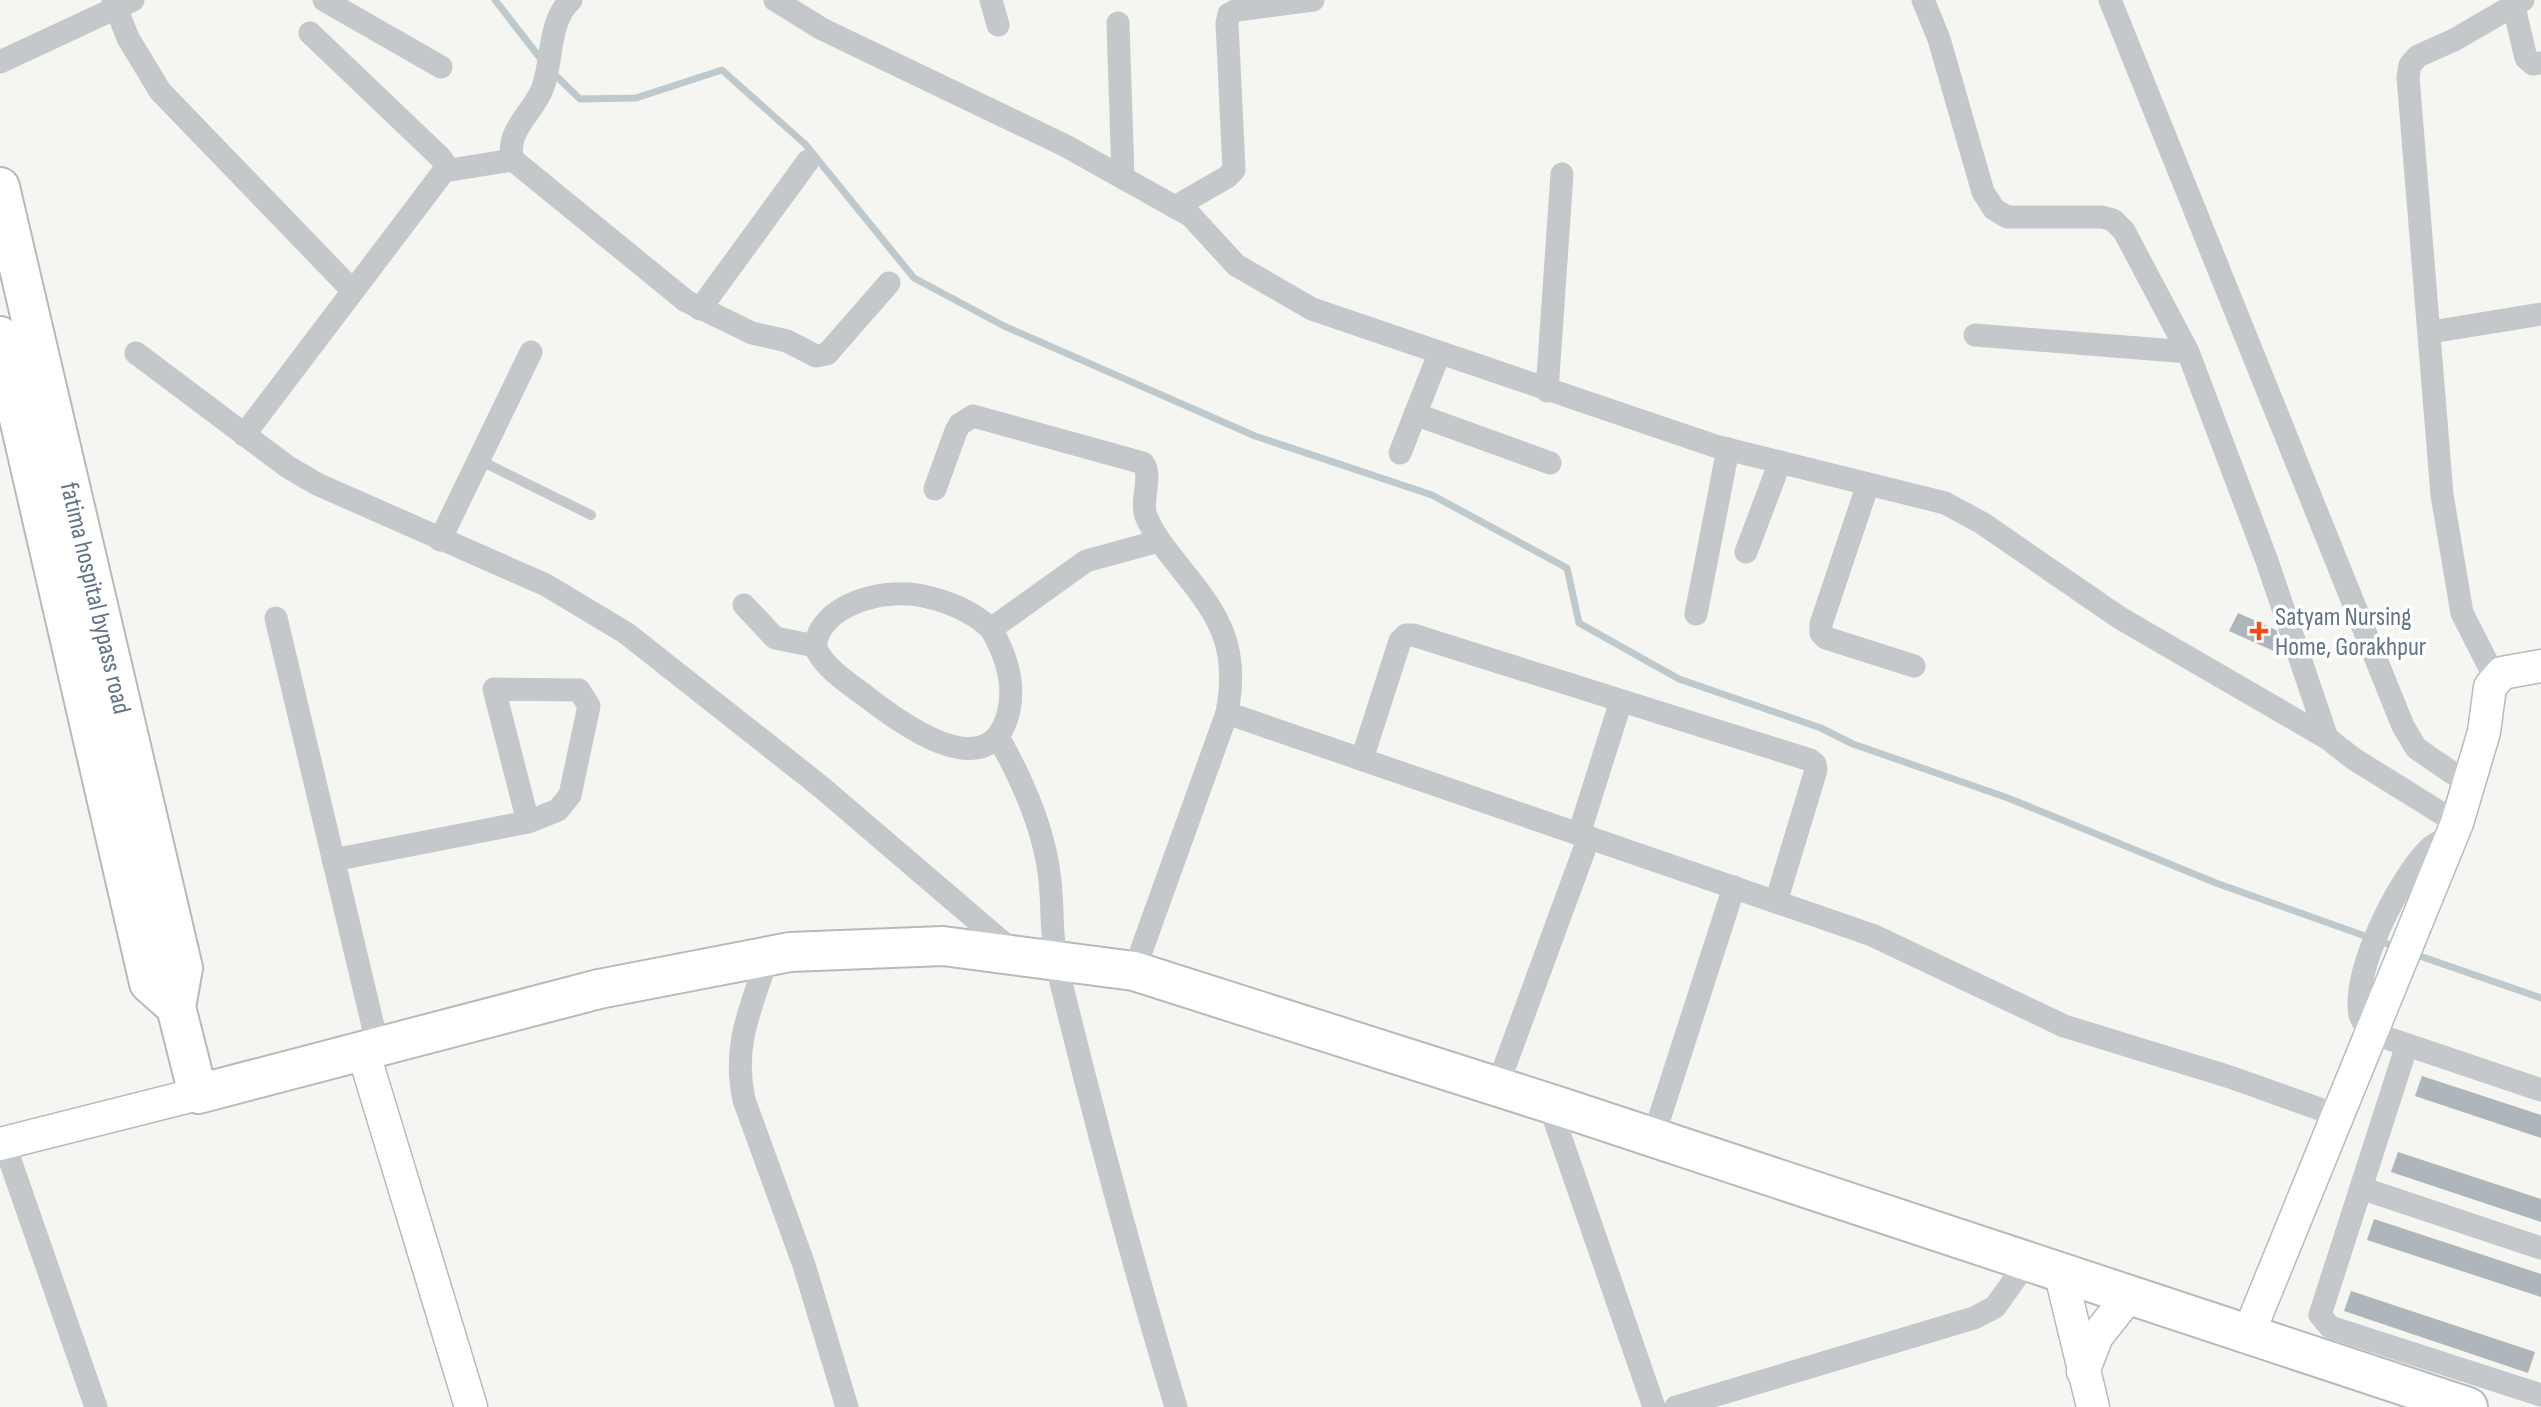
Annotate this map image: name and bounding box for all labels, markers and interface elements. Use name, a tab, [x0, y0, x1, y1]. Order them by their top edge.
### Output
street label: fatima hospital bypass road	[53, 479, 137, 717]
place label: Satyam Nursing Home, Gorakhpur	[2275, 602, 2427, 663]
marker: Satyam Nursing Home, Gorakhpur	[2249, 621, 2269, 641]

